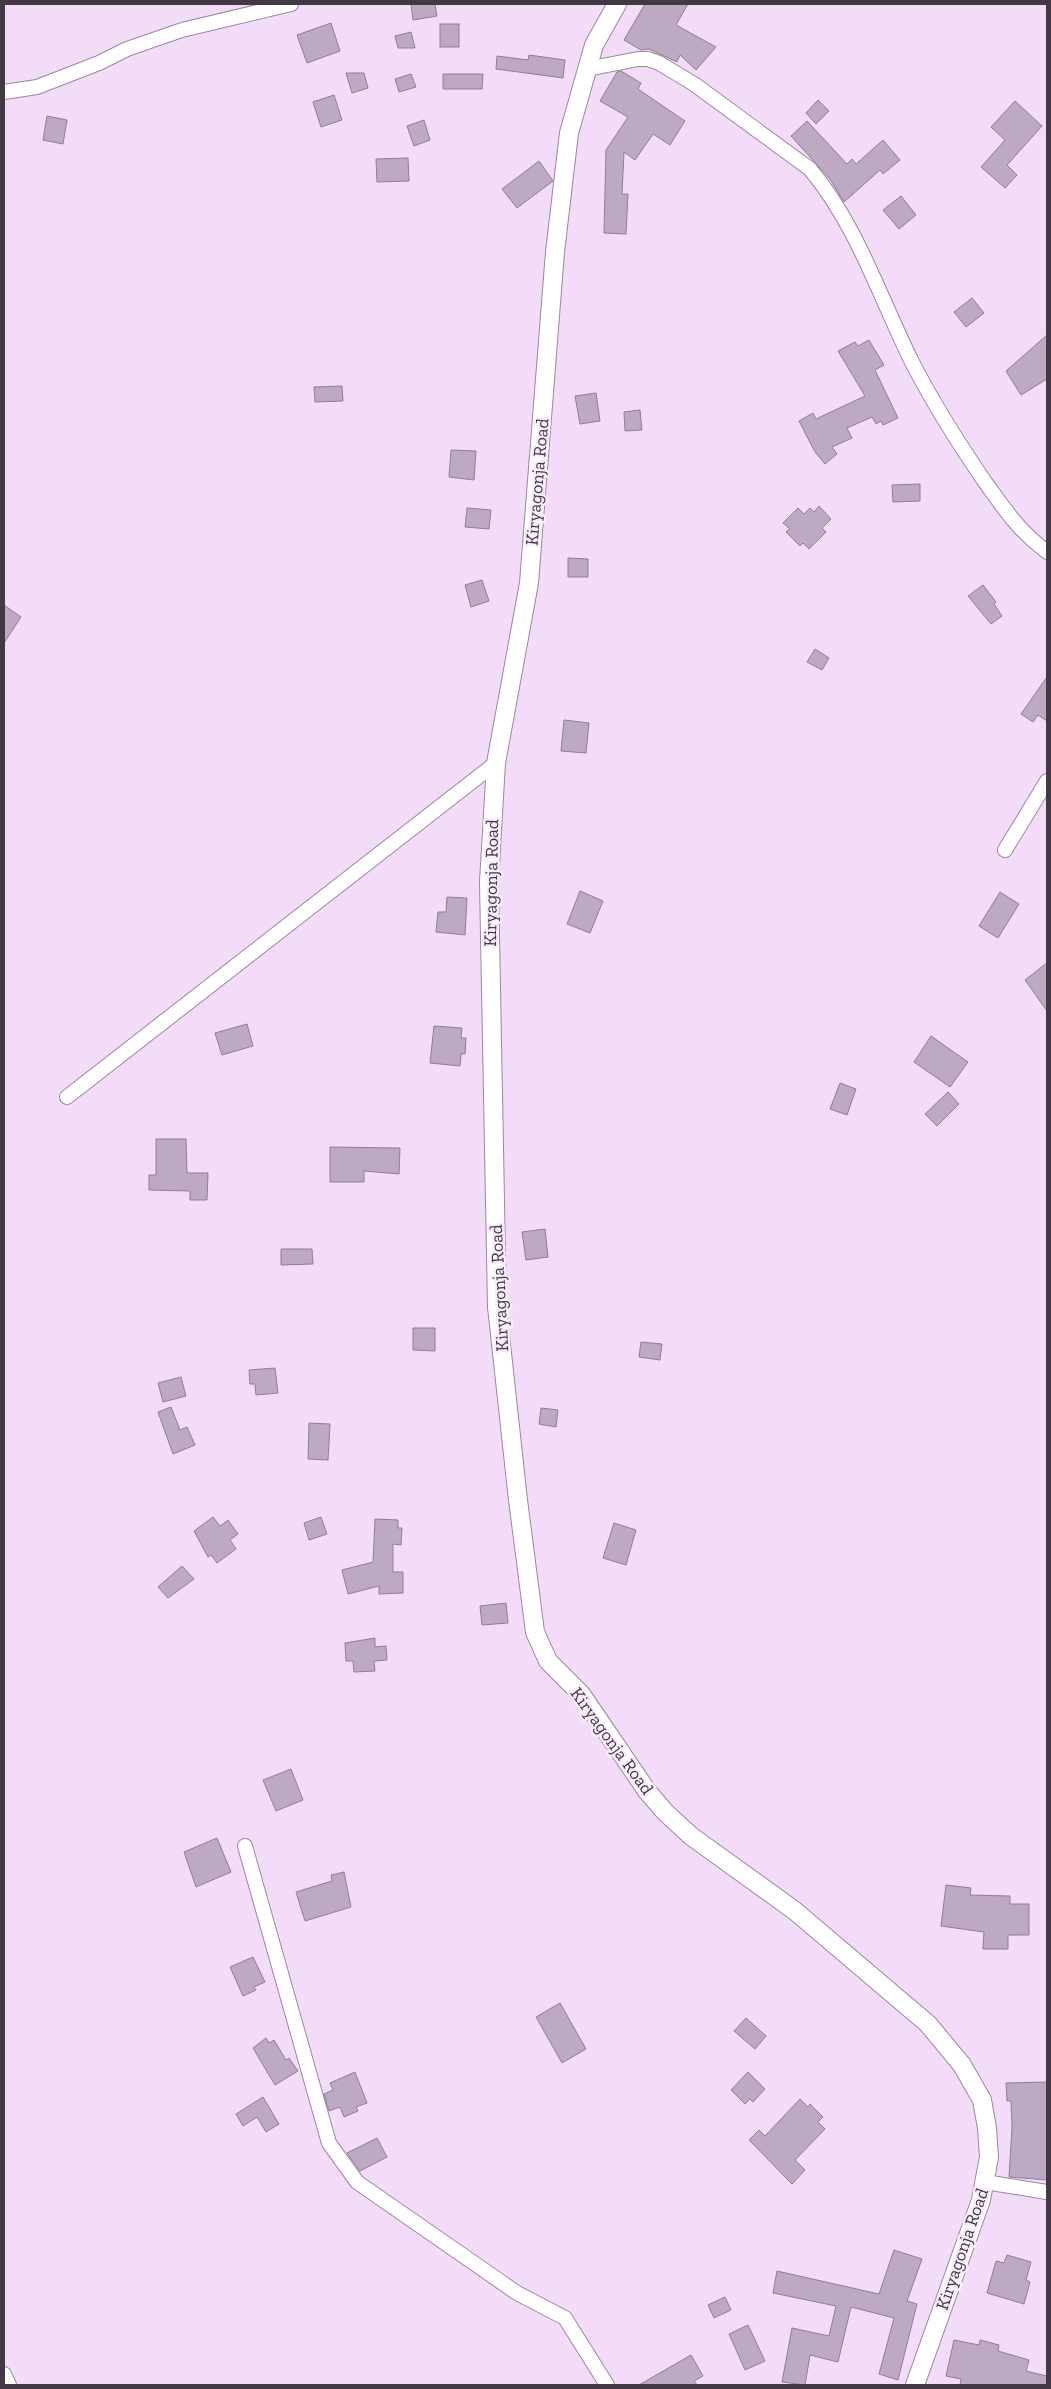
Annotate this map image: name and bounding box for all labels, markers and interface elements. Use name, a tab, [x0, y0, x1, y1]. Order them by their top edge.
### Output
street label: Kiryagonja Road	[520, 417, 554, 546]
street label: Kiryagonja Road	[479, 819, 503, 947]
street label: Kiryagonja Road	[485, 1224, 513, 1352]
street label: Kiryagonja Road	[566, 1683, 658, 1799]
street label: Kiryagonja Road	[931, 2185, 993, 2313]

